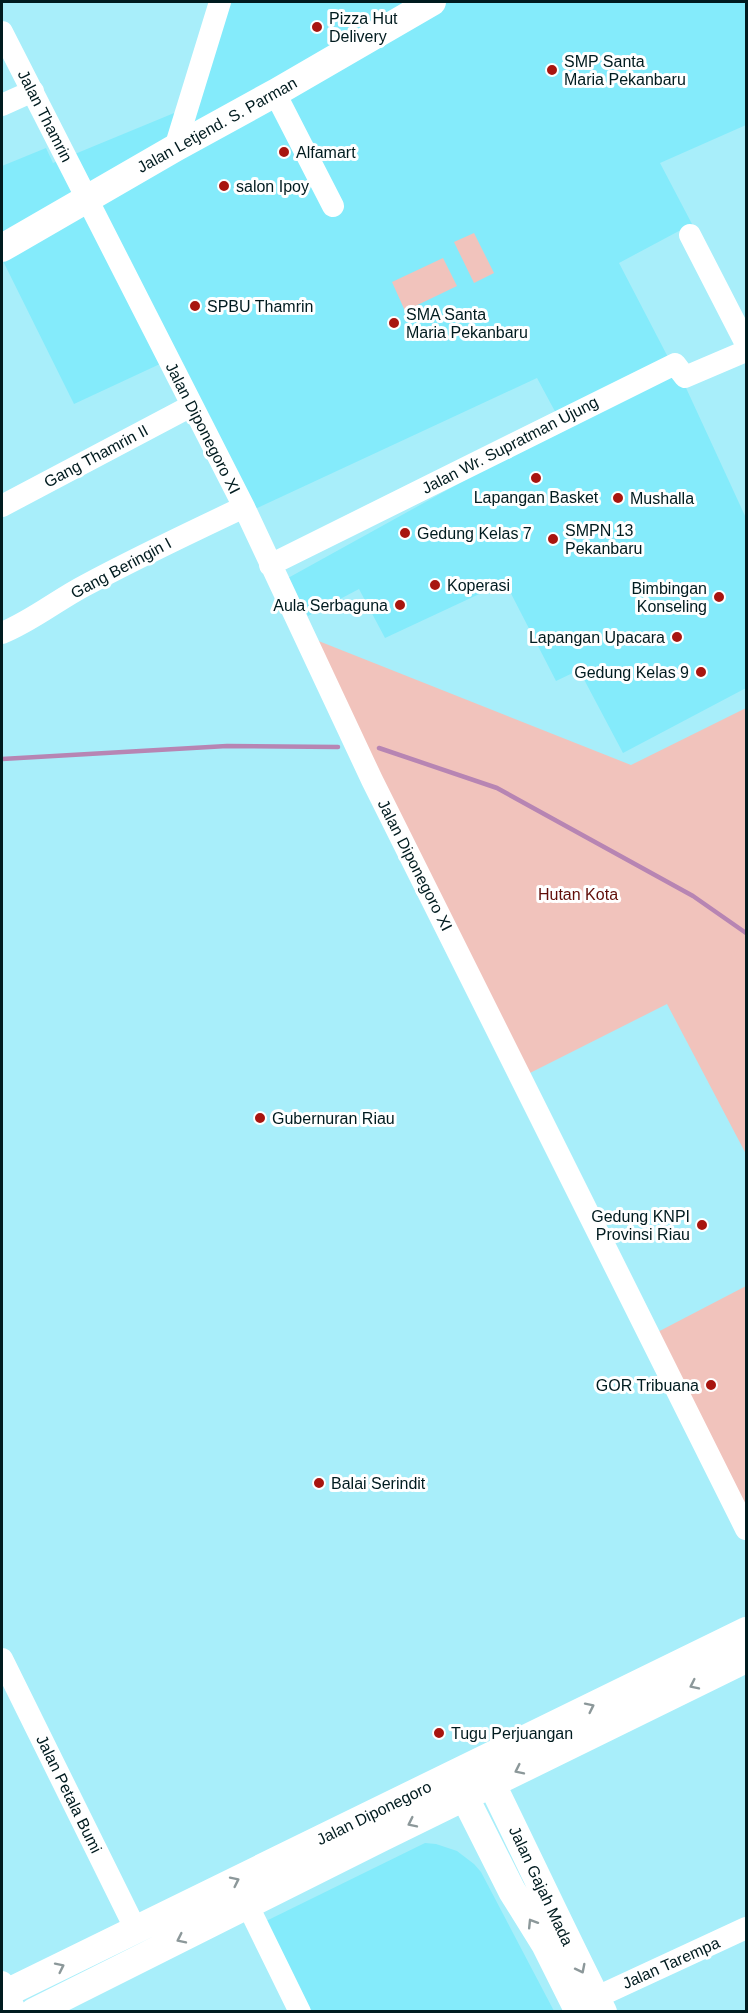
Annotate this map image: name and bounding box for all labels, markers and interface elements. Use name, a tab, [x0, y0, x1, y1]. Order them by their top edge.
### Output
place label: Pizza Hut Delivery	[329, 10, 398, 45]
marker: Pizza Hut Delivery	[310, 20, 324, 34]
place label: SMP Santa Maria Pekanbaru	[564, 53, 686, 88]
marker: SMP Santa Maria Pekanbaru	[545, 63, 559, 77]
street label: Jalan Thamrin	[14, 67, 76, 165]
street label: Jalan Letjend. S. Parman	[134, 74, 300, 176]
place label: Alfamart	[296, 144, 356, 161]
marker: Alfamart	[277, 145, 291, 159]
place label: salon Ipoy	[236, 178, 309, 195]
marker: salon Ipoy	[217, 179, 231, 193]
place label: SPBU Thamrin	[207, 298, 313, 315]
marker: SPBU Thamrin	[188, 299, 202, 313]
place label: SMA Santa Maria Pekanbaru	[406, 306, 528, 341]
marker: SMA Santa Maria Pekanbaru	[387, 316, 401, 330]
street label: Jalan Diponegoro XI	[163, 360, 243, 496]
street label: Jalan Wr. Supratman Ujung	[419, 393, 601, 497]
street label: Gang Thamrin II	[41, 421, 151, 491]
marker: Lapangan Basket	[529, 471, 543, 485]
place label: Lapangan Basket	[474, 489, 599, 506]
place label: Mushalla	[630, 490, 694, 507]
marker: Mushalla	[611, 491, 625, 505]
place label: SMPN 13 Pekanbaru	[565, 522, 642, 557]
place label: Gedung Kelas 7	[417, 525, 532, 542]
marker: Gedung Kelas 7	[398, 526, 412, 540]
marker: SMPN 13 Pekanbaru	[546, 532, 560, 546]
street label: Gang Beringin I	[68, 534, 174, 602]
place label: Koperasi	[447, 577, 510, 594]
marker: Koperasi	[428, 578, 442, 592]
place label: Bimbingan Konseling	[631, 580, 707, 615]
marker: Bimbingan Konseling	[712, 590, 726, 604]
place label: Aula Serbaguna	[273, 597, 388, 614]
marker: Aula Serbaguna	[393, 598, 407, 612]
place label: Lapangan Upacara	[529, 629, 665, 646]
marker: Lapangan Upacara	[670, 630, 684, 644]
place label: Gedung Kelas 9	[574, 664, 689, 681]
marker: Gedung Kelas 9	[694, 665, 708, 679]
street label: Jalan Diponegoro XI	[375, 797, 455, 933]
park label: Hutan Kota	[538, 886, 618, 903]
place label: Gubernuran Riau	[272, 1110, 395, 1127]
marker: Gubernuran Riau	[253, 1111, 267, 1125]
place label: Gedung KNPI Provinsi Riau	[591, 1208, 690, 1243]
marker: Gedung KNPI Provinsi Riau	[695, 1218, 709, 1232]
place label: GOR Tribuana	[596, 1377, 699, 1394]
marker: GOR Tribuana	[704, 1378, 718, 1392]
place label: Balai Serindit	[331, 1475, 426, 1492]
marker: Balai Serindit	[312, 1476, 326, 1490]
one-way arrow	[689, 1677, 700, 1689]
one-way arrow	[583, 1703, 594, 1715]
place label: Tugu Perjuangan	[451, 1725, 573, 1742]
marker: Tugu Perjuangan	[432, 1726, 446, 1740]
street label: Jalan Petala Bumi	[33, 1732, 105, 1856]
one-way arrow	[514, 1763, 525, 1775]
street label: Jalan Diponegoro	[314, 1778, 434, 1848]
one-way arrow	[407, 1816, 418, 1828]
street label: Jalan Gajah Mada	[506, 1824, 576, 1949]
one-way arrow	[228, 1877, 239, 1888]
one-way arrow	[527, 1919, 539, 1929]
one-way arrow	[177, 1932, 188, 1943]
street label: Jalan Tarempa	[620, 1934, 722, 1992]
one-way arrow	[53, 1963, 64, 1974]
one-way arrow	[574, 1963, 585, 1973]

